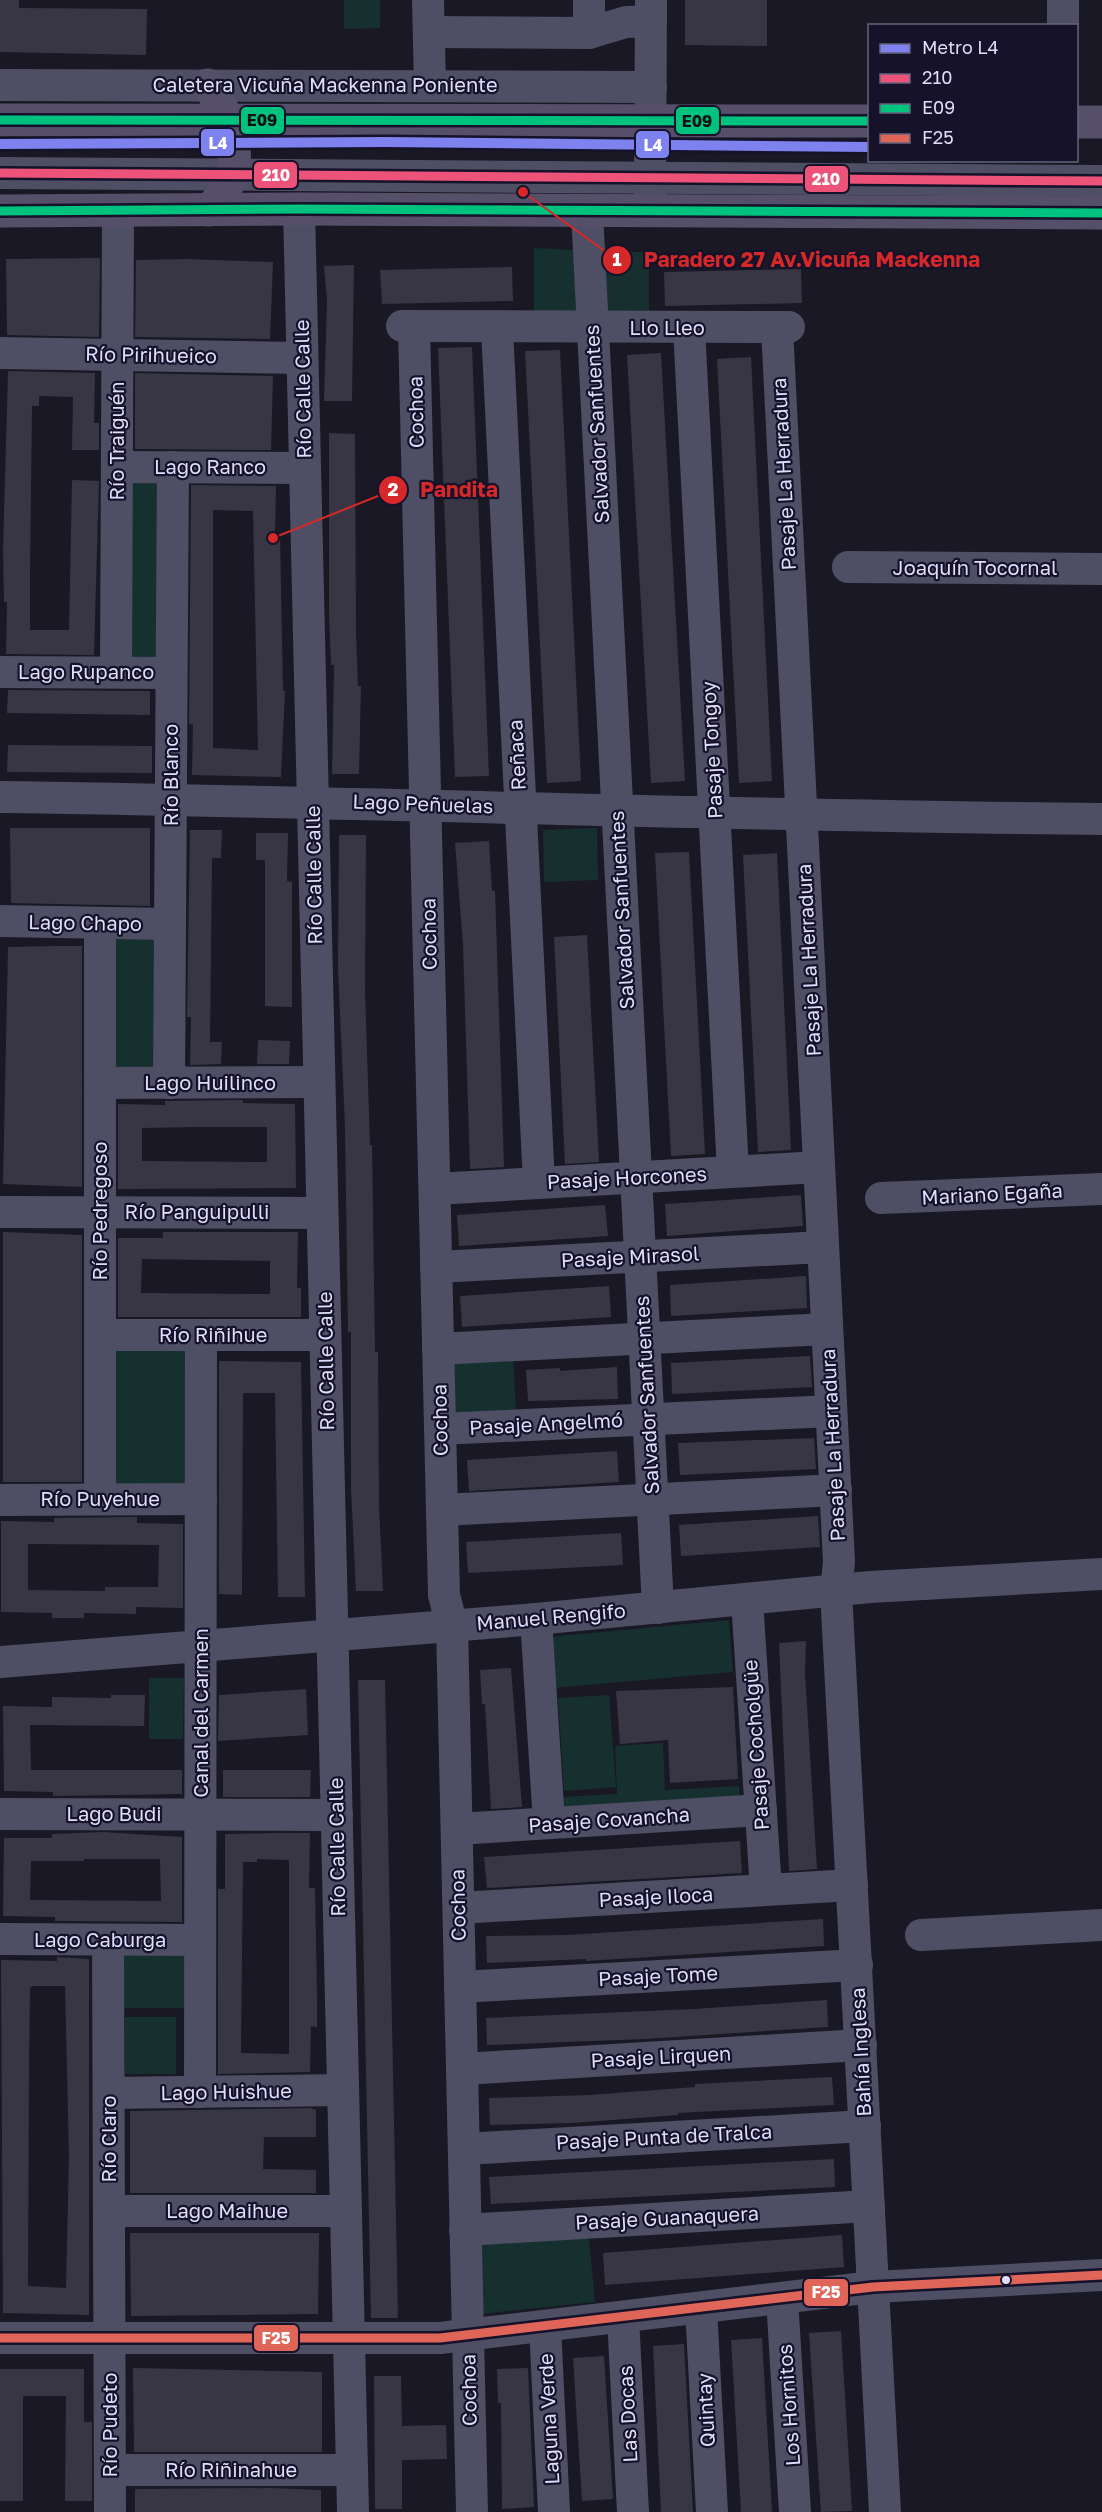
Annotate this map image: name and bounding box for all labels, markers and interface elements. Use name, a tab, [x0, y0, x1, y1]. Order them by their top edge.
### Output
legend	[868, 24, 1078, 162]
text: Metro L4	[922, 36, 999, 58]
text: 210	[922, 66, 952, 88]
street label: Caletera Vicuña Mackenna Poniente	[152, 72, 498, 96]
text: E09	[922, 96, 955, 118]
line badge: E09	[240, 106, 285, 135]
line badge: E09	[675, 106, 720, 135]
text: E09	[247, 110, 277, 130]
text: E09	[682, 111, 712, 131]
text: F25	[922, 126, 954, 148]
line badge: L4	[200, 128, 235, 157]
line badge: L4	[635, 130, 670, 159]
text: L4	[208, 133, 228, 153]
text: L4	[643, 135, 663, 155]
line badge: 210	[253, 161, 298, 189]
text: 210	[262, 165, 290, 185]
line badge: 210	[804, 165, 849, 193]
text: 210	[812, 169, 840, 189]
callout: Paradero 27 Av.Vicuña Mackenna	[602, 240, 993, 279]
text: Paradero 27 Av.Vicuña Mackenna	[644, 246, 980, 272]
text: 1	[612, 248, 622, 270]
street label: Llo Lleo	[629, 315, 705, 339]
street label: Río Calle Calle	[289, 319, 315, 459]
street label: Salvador Sanfuentes	[579, 324, 613, 524]
street label: Río Pirihueico	[85, 341, 217, 367]
street label: Cochoa	[402, 376, 428, 448]
street label: Pasaje La Herradura	[766, 377, 800, 571]
street label: Río Traiguén	[104, 381, 128, 501]
street label: Lago Ranco	[154, 454, 266, 478]
callout: Pandita	[378, 471, 510, 510]
text: Pandita	[420, 476, 498, 502]
text: 2	[388, 478, 399, 500]
street label: Joaquín Tocornal	[893, 555, 1057, 579]
street label: Lago Rupanco	[18, 659, 154, 683]
street label: Pasaje Tongoy	[695, 680, 727, 820]
street label: Reñaca	[502, 719, 530, 791]
street label: Río Blanco	[158, 724, 182, 826]
street label: Lago Peñuelas	[352, 789, 494, 817]
street label: Río Calle Calle	[300, 805, 326, 945]
street label: Salvador Sanfuentes	[604, 810, 638, 1010]
street label: Pasaje La Herradura	[791, 863, 825, 1057]
street label: Cochoa	[415, 898, 441, 970]
street label: Lago Chapo	[28, 909, 142, 935]
street label: Lago Huilinco	[144, 1070, 276, 1094]
street label: Río Pedregoso	[87, 1142, 111, 1280]
street label: Pasaje Horcones	[546, 1161, 708, 1193]
street label: Mariano Egaña	[921, 1177, 1063, 1209]
street label: Río Panguipulli	[125, 1199, 269, 1223]
street label: Pasaje Mirasol	[560, 1240, 700, 1272]
street label: Río Calle Calle	[312, 1291, 338, 1431]
street label: Salvador Sanfuentes	[629, 1295, 663, 1495]
street label: Río Riñihue	[159, 1322, 267, 1346]
street label: Pasaje La Herradura	[815, 1348, 849, 1542]
street label: Cochoa	[426, 1384, 452, 1456]
street label: Pasaje Angelmó	[469, 1407, 623, 1439]
street label: Río Puyehue	[40, 1486, 160, 1510]
street label: Manuel Rengifo	[475, 1598, 627, 1634]
street label: Canal del Carmen	[188, 1628, 212, 1798]
street label: Pasaje Cocholgüe	[737, 1659, 773, 1831]
street label: Río Calle Calle	[323, 1777, 349, 1917]
street label: Lago Budi	[66, 1801, 162, 1825]
street label: Pasaje Covancha	[527, 1801, 691, 1837]
street label: Cochoa	[444, 1869, 470, 1941]
street label: Pasaje Iloca	[598, 1881, 714, 1911]
street label: Lago Caburga	[34, 1927, 166, 1951]
street label: Pasaje Tome	[597, 1960, 718, 1990]
street label: Bahía Inglesa	[845, 1987, 875, 2117]
street label: Pasaje Lirquen	[590, 2040, 732, 2072]
street label: Lago Huishue	[160, 2078, 292, 2104]
street label: Río Claro	[96, 2096, 120, 2182]
street label: Pasaje Punta de Tralca	[555, 2118, 773, 2154]
street label: Lago Maihue	[166, 2198, 288, 2222]
street label: Pasaje Guanaquera	[574, 2200, 759, 2234]
unlabelled marker	[1000, 2274, 1012, 2286]
line badge: F25	[803, 2278, 849, 2307]
text: F25	[811, 2282, 841, 2302]
line badge: F25	[253, 2324, 299, 2352]
text: F25	[261, 2328, 291, 2348]
street label: Los Hornitos	[772, 2343, 804, 2467]
street label: Laguna Verde	[533, 2353, 563, 2485]
street label: Cochoa	[455, 2354, 481, 2426]
street label: Las Docas	[612, 2365, 642, 2463]
street label: Río Pudeto	[97, 2372, 121, 2478]
street label: Quintay	[691, 2372, 719, 2448]
street label: Río Riñinahue	[165, 2457, 297, 2481]

